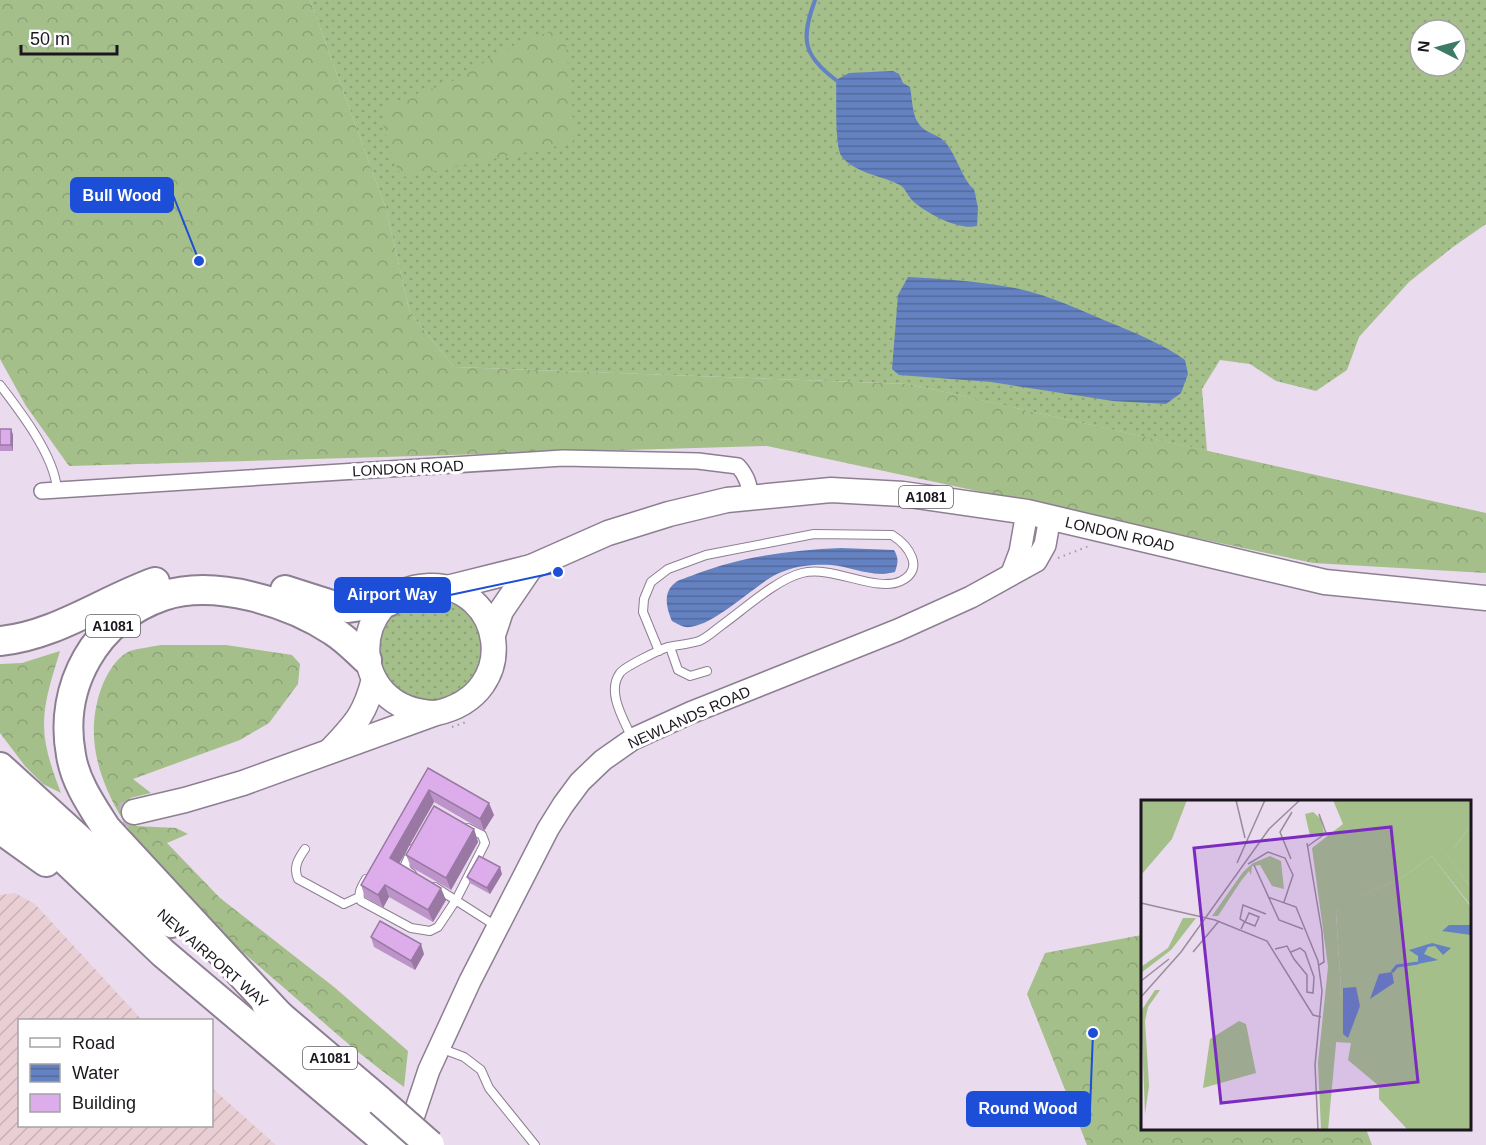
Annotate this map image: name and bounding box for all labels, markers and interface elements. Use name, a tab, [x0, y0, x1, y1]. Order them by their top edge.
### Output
scale bar	[21, 18, 117, 56]
north arrow	[1408, 18, 1468, 78]
text: 50 m	[30, 29, 70, 49]
text: N	[1415, 40, 1433, 53]
callout: Bull Wood	[71, 178, 173, 212]
text: Bull Wood	[83, 187, 161, 204]
street label: LONDON ROAD	[352, 457, 464, 479]
road number: A1081	[899, 486, 953, 508]
street label: LONDON ROAD	[1064, 513, 1176, 555]
callout: Airport Way	[335, 578, 450, 612]
text: Airport Way	[347, 586, 437, 603]
road number: A1081	[86, 615, 140, 637]
street label: NEWLANDS ROAD	[625, 682, 753, 752]
inset map	[1141, 800, 1471, 1130]
street label: NEW AIRPORT WAY	[154, 905, 272, 1011]
legend	[18, 1019, 213, 1127]
text: Road	[72, 1033, 115, 1053]
road number: A1081	[303, 1047, 357, 1069]
text: Water	[72, 1063, 119, 1083]
callout: Round Wood	[967, 1092, 1090, 1126]
text: Building	[72, 1093, 136, 1113]
text: Round Wood	[978, 1100, 1078, 1117]

